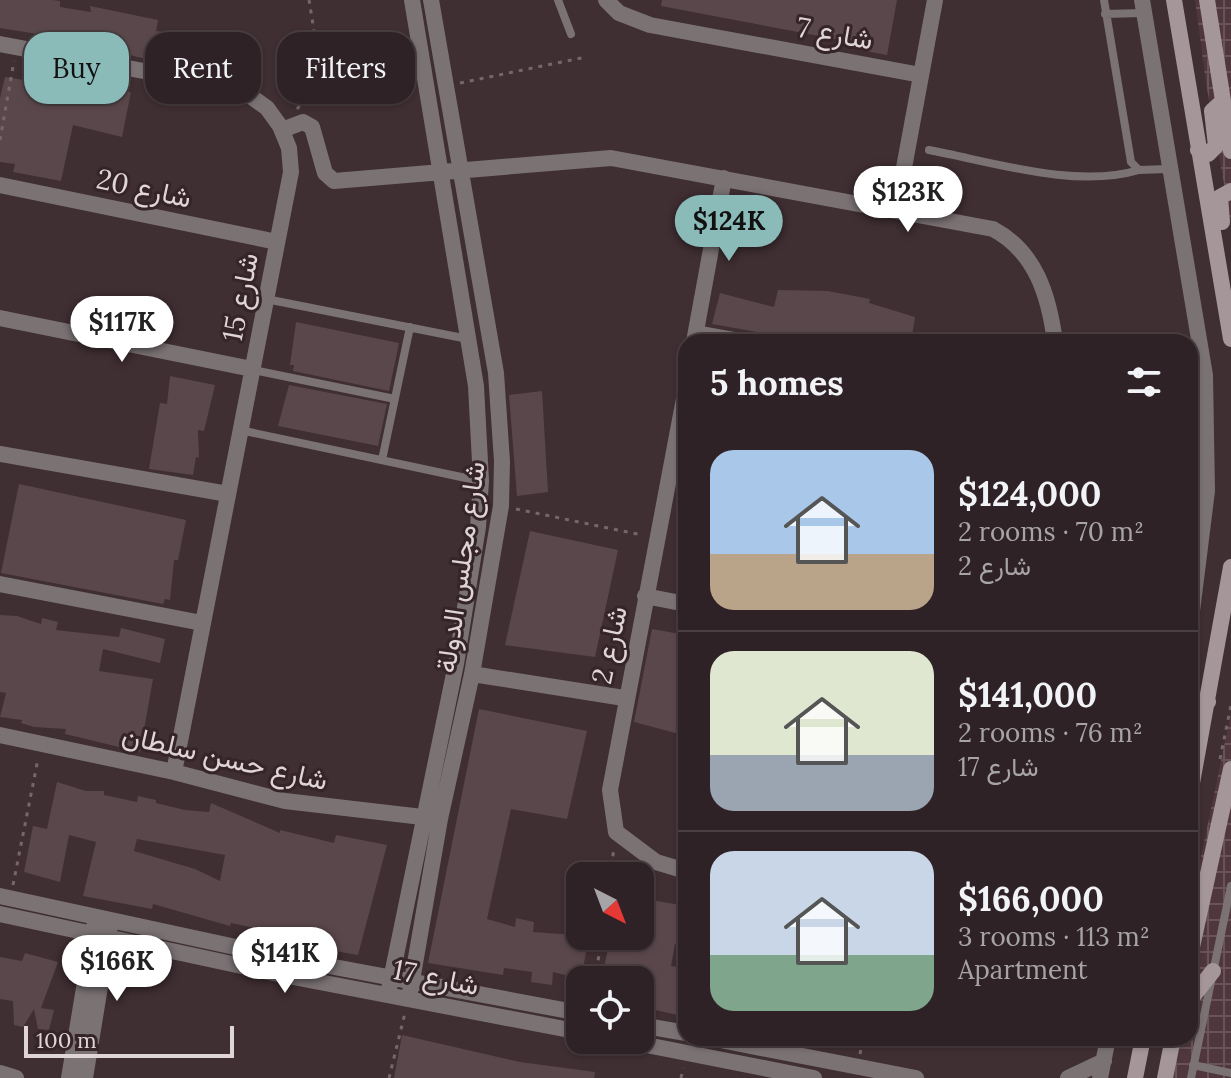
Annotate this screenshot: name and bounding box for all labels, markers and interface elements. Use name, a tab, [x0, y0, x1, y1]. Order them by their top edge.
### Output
street label: شارع 7	[794, 9, 876, 58]
chip: Buy	[24, 32, 129, 104]
chip: Rent	[145, 32, 261, 104]
chip: Filters	[277, 32, 415, 104]
street label: شارع 20	[93, 160, 195, 217]
pin: $123K	[852, 166, 964, 234]
text: $123K	[872, 175, 944, 208]
pin: $124K	[673, 195, 785, 263]
text: $124K	[693, 204, 765, 237]
street label: شارع 15	[214, 250, 267, 344]
pin: $117K	[66, 296, 178, 364]
text: $117K	[88, 305, 156, 338]
icon: filters	[1122, 360, 1166, 404]
text: 5 homes	[710, 361, 844, 404]
street label: شارع مجلس الدولة	[427, 459, 494, 675]
text: $124,000	[958, 472, 1101, 515]
icon: home	[774, 482, 870, 578]
text: 2 rooms · 70 m²	[958, 515, 1144, 548]
text: شارع 2	[958, 549, 1031, 582]
street label: شارع 2	[583, 603, 636, 687]
text: $141,000	[958, 673, 1097, 716]
icon: home	[774, 683, 870, 779]
street label: شارع حسن سلطان	[119, 716, 331, 799]
text: 2 rooms · 76 m²	[958, 716, 1143, 749]
text: شارع 17	[958, 750, 1039, 783]
north arrow	[566, 862, 654, 950]
map controls	[566, 862, 654, 1054]
text: $166,000	[958, 877, 1104, 920]
icon: home	[774, 883, 870, 979]
text: 3 rooms · 113 m²	[958, 920, 1150, 953]
pin: $141K	[229, 927, 341, 995]
pin: $166K	[61, 935, 173, 1003]
text: $141K	[250, 936, 320, 969]
text: $166K	[80, 944, 154, 977]
street label: شارع 17	[390, 951, 482, 1004]
text: Apartment	[958, 953, 1088, 986]
button: locate	[566, 966, 654, 1054]
scale bar	[24, 1022, 234, 1058]
text: 100 m	[36, 1026, 97, 1054]

